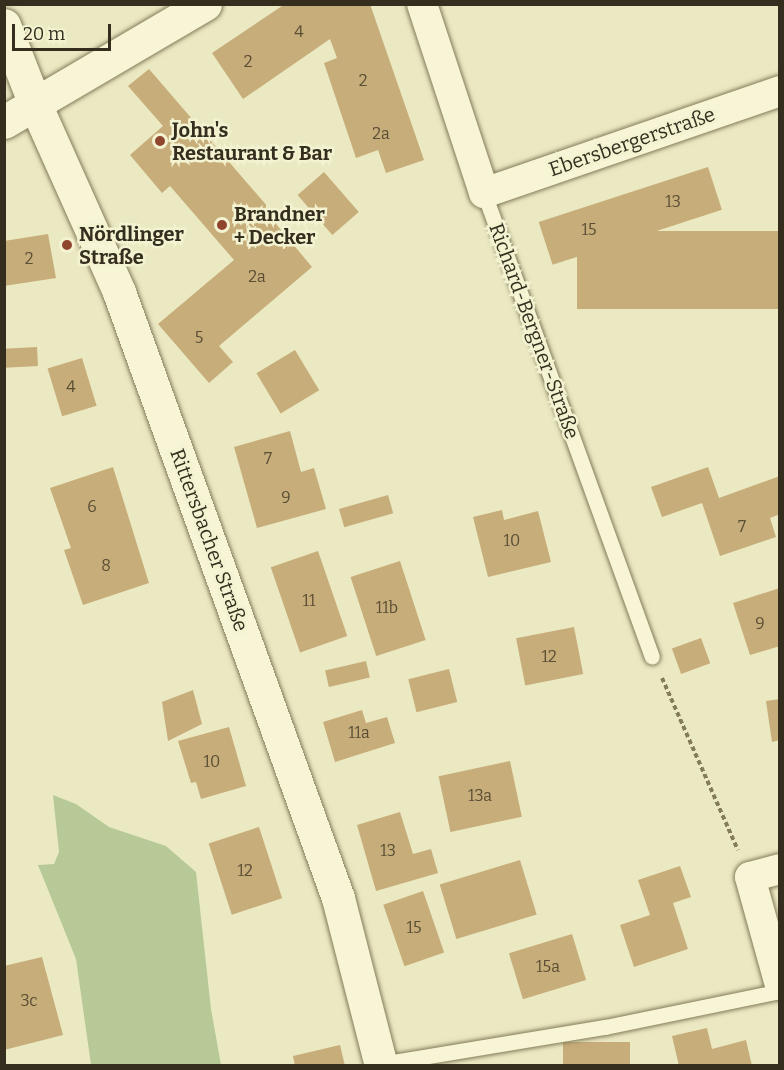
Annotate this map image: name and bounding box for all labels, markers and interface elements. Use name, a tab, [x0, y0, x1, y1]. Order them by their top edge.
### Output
scale bar	[15, 12, 114, 50]
house number: 4	[294, 22, 304, 42]
text: 20 m	[23, 23, 65, 45]
house number: 2	[244, 52, 252, 72]
house number: 2	[359, 71, 367, 91]
street label: Ebersbergerstraße	[546, 102, 718, 182]
place label: John's Restaurant & Bar	[172, 118, 332, 165]
house number: 2a	[372, 124, 390, 144]
marker: John's Restaurant & Bar	[153, 134, 167, 148]
house number: 13	[665, 192, 681, 212]
place label: Brandner + Decker	[234, 202, 325, 249]
marker: Brandner + Decker	[215, 218, 229, 232]
street label: Richard-Bergner-Straße	[484, 220, 584, 442]
house number: 15	[581, 220, 597, 240]
place label: Nördlinger Straße	[79, 222, 184, 269]
marker: Nördlinger Straße	[60, 238, 74, 252]
house number: 2	[25, 249, 33, 269]
house number: 2a	[248, 267, 266, 287]
house number: 5	[195, 328, 203, 348]
house number: 4	[66, 377, 76, 397]
street label: Rittersbacher Straße	[165, 445, 253, 635]
house number: 7	[264, 449, 272, 469]
house number: 9	[281, 488, 291, 508]
house number: 6	[87, 497, 97, 517]
house number: 7	[738, 517, 746, 537]
house number: 10	[504, 531, 520, 551]
house number: 8	[101, 556, 111, 576]
house number: 11	[303, 591, 315, 611]
house number: 11b	[376, 598, 398, 618]
house number: 9	[755, 614, 765, 634]
house number: 12	[541, 647, 557, 667]
house number: 11a	[348, 723, 370, 743]
house number: 10	[204, 752, 220, 772]
house number: 13a	[468, 786, 492, 806]
house number: 13	[380, 841, 396, 861]
house number: 12	[237, 861, 253, 881]
house number: 15	[406, 918, 422, 938]
house number: 15a	[536, 957, 560, 977]
house number: 3c	[20, 991, 38, 1011]

